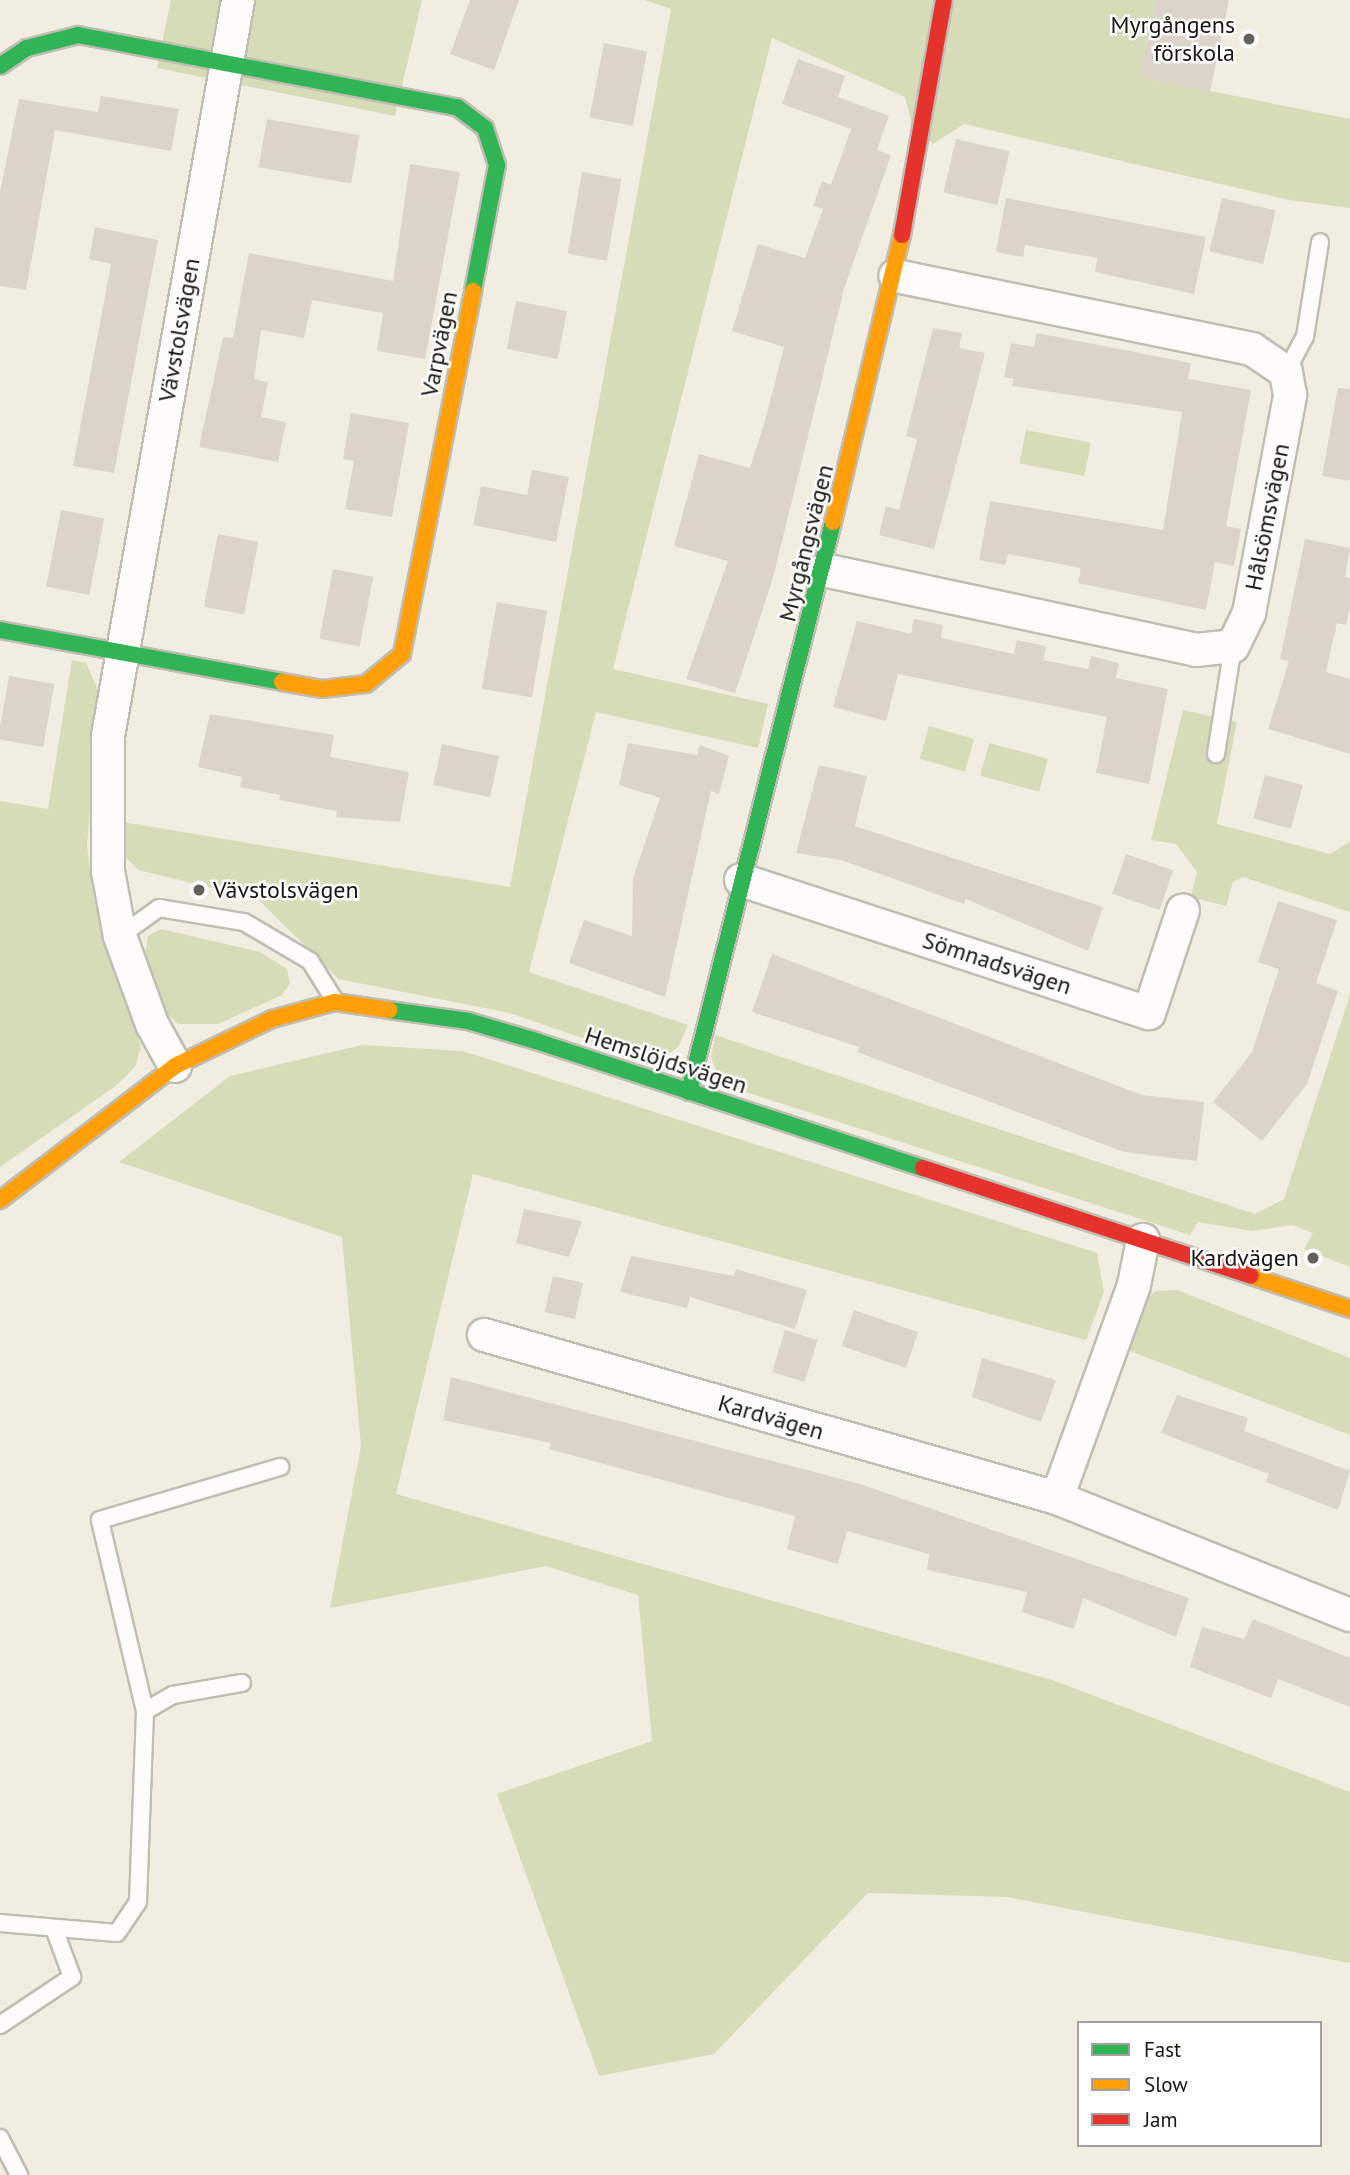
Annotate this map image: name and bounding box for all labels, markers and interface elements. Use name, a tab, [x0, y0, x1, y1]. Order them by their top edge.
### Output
place label: Myrgångens förskola	[1110, 11, 1235, 67]
marker: Myrgångens förskola	[1241, 31, 1257, 47]
street label: Vävstolsvägen	[152, 256, 206, 404]
street label: Varpvägen	[415, 289, 463, 399]
street label: Hålsömsvägen	[1239, 441, 1295, 593]
street label: Myrgångsvägen	[773, 461, 839, 625]
place label: Vävstolsvägen	[213, 876, 359, 904]
marker: Vävstolsvägen	[191, 882, 207, 898]
street label: Sömnadsvägen	[919, 925, 1075, 1001]
street label: Hemslöjdsvägen	[581, 1020, 751, 1100]
place label: Kardvägen	[1190, 1244, 1299, 1272]
marker: Kardvägen	[1305, 1250, 1321, 1266]
street label: Kardvägen	[715, 1388, 827, 1446]
legend	[1077, 2021, 1322, 2147]
text: Fast	[1144, 2036, 1181, 2063]
text: Slow	[1144, 2071, 1188, 2098]
text: Jam	[1144, 2106, 1178, 2133]

